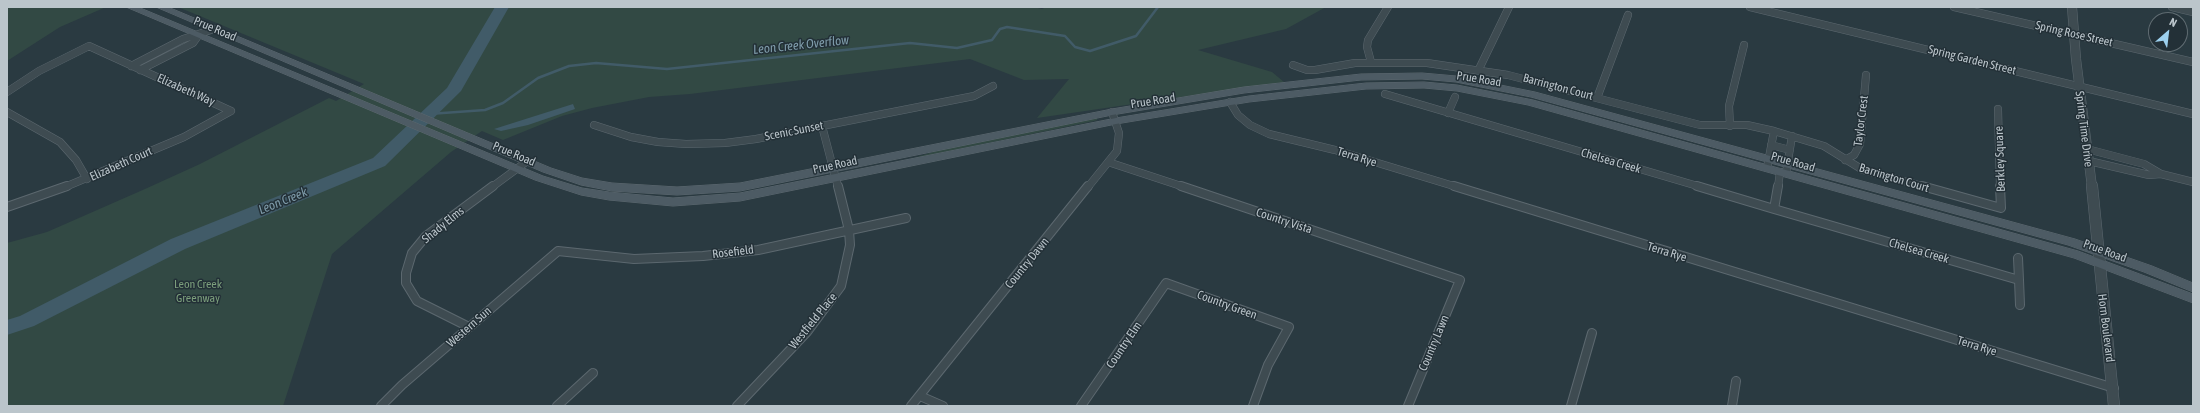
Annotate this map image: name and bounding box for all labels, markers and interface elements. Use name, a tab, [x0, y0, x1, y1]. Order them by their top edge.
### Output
north arrow	[2148, 12, 2188, 52]
street label: Prue Road	[191, 14, 239, 44]
text: N	[2167, 15, 2179, 29]
street label: Spring Rose Street	[2034, 18, 2114, 50]
water label: Leon Creek Overflow	[752, 32, 850, 58]
street label: Spring Garden Street	[1927, 42, 2017, 78]
street label: Prue Road	[1456, 68, 1502, 90]
street label: Elizabeth Way	[155, 71, 217, 109]
street label: Barrington Court	[1521, 71, 1595, 103]
street label: Prue Road	[1130, 90, 1176, 112]
street label: Spring Time Drive	[2072, 90, 2096, 168]
street label: Taylor Crest	[1851, 95, 1871, 147]
street label: Scenic Sunset	[763, 118, 825, 144]
street label: Berkley Square	[1992, 126, 2008, 192]
street label: Prue Road	[490, 139, 538, 169]
street label: Elizabeth Court	[88, 144, 154, 184]
street label: Terra Rye	[1336, 144, 1378, 170]
street label: Chelsea Creek	[1579, 146, 1643, 176]
street label: Prue Road	[1769, 149, 1817, 175]
street label: Prue Road	[811, 153, 859, 177]
street label: Barrington Court	[1857, 161, 1931, 195]
water label: Leon Creek	[256, 184, 310, 218]
street label: Shady Elms	[419, 204, 467, 246]
street label: Country Vista	[1254, 205, 1314, 237]
street label: Country Dawn	[1002, 235, 1052, 291]
street label: Chelsea Creek	[1887, 236, 1951, 266]
street label: Prue Road	[2081, 237, 2129, 265]
street label: Terra Rye	[1646, 239, 1688, 265]
street label: Rosefield	[711, 242, 755, 262]
park label: Leon Creek Greenway	[174, 277, 222, 305]
street label: Country Green	[1195, 287, 1259, 323]
street label: Westfield Place	[786, 290, 840, 352]
street label: Horn Boulevard	[2095, 293, 2117, 363]
street label: Western Sun	[444, 304, 494, 350]
street label: Country Lawn	[1416, 313, 1452, 373]
street label: Country Elm	[1103, 319, 1145, 371]
street label: Terra Rye	[1956, 333, 1998, 359]

